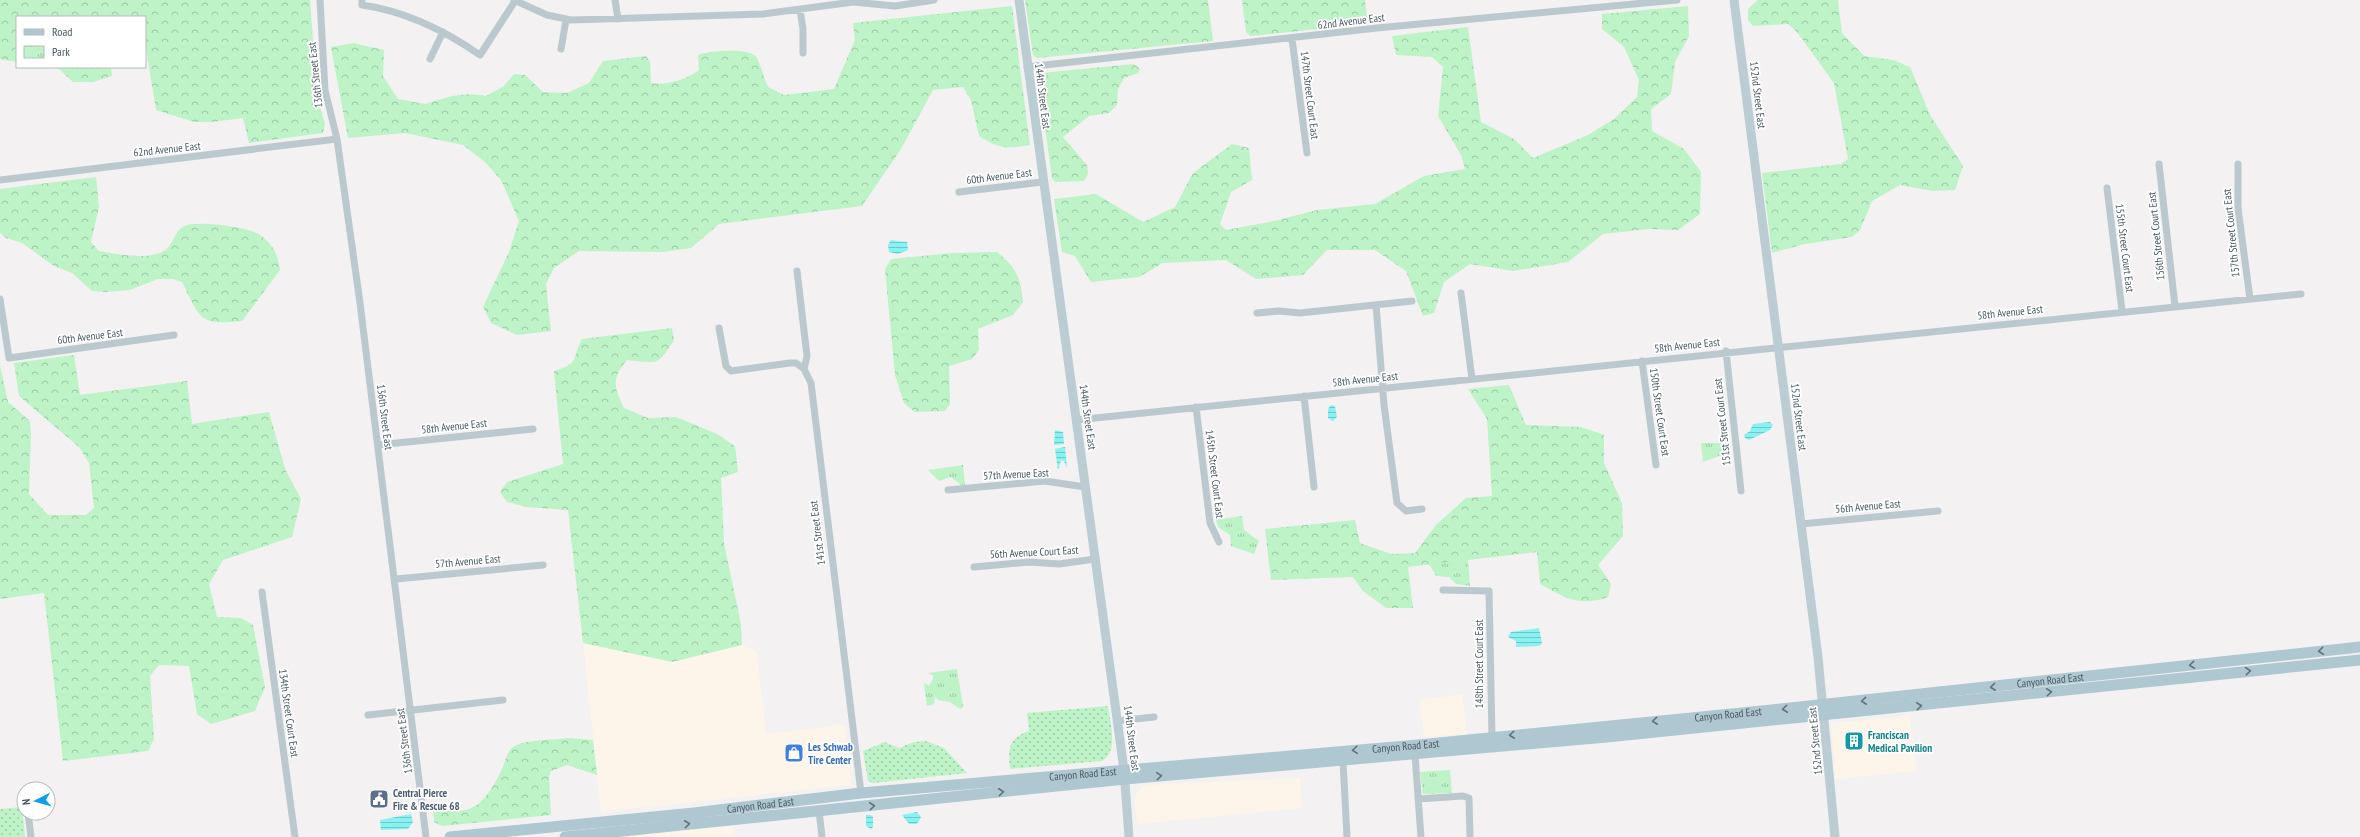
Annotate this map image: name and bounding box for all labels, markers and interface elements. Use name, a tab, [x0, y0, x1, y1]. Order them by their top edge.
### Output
street label: 62nd Avenue East	[1317, 10, 1385, 32]
legend	[16, 16, 146, 68]
text: Road	[52, 24, 72, 39]
street label: 136th Street East	[305, 41, 325, 109]
text: Park	[52, 44, 70, 59]
street label: 147th Street Court East	[1298, 50, 1322, 140]
street label: 152nd Street East	[1747, 61, 1769, 129]
street label: 144th Street East	[1032, 62, 1054, 130]
street label: 62nd Avenue East	[133, 139, 201, 159]
street label: 60th Avenue East	[965, 165, 1033, 187]
street label: 157th Street Court East	[2219, 188, 2243, 278]
street label: 156th Street Court East	[2144, 191, 2168, 281]
street label: 155th Street Court East	[2113, 203, 2137, 293]
street label: 58th Avenue East	[1977, 302, 2043, 322]
street label: 60th Avenue East	[56, 325, 124, 347]
street label: 58th Avenue East	[1654, 335, 1720, 355]
street label: 150th Street Court East	[1647, 367, 1673, 457]
street label: 58th Avenue East	[1332, 369, 1398, 389]
street label: 151st Street Court East	[1710, 378, 1734, 466]
street label: 136th Street East	[374, 383, 396, 451]
street label: 144th Street East	[1076, 383, 1100, 451]
street label: 152nd Street East	[1788, 383, 1810, 451]
street label: 58th Avenue East	[421, 416, 487, 436]
street label: 145th Street Court East	[1203, 429, 1227, 519]
street label: 57th Avenue East	[983, 465, 1049, 483]
street label: 56th Avenue East	[1835, 496, 1901, 516]
street label: 141st Street East	[806, 500, 828, 566]
street label: 56th Avenue Court East	[989, 543, 1079, 561]
street label: 57th Avenue East	[435, 551, 501, 571]
street label: 148th Street Court East	[1472, 620, 1486, 708]
one-way arrow	[2318, 646, 2324, 655]
one-way arrow	[2189, 660, 2195, 669]
one-way arrow	[2245, 667, 2251, 676]
street label: 134th Street Court East	[276, 668, 302, 758]
street label: Canyon Road East	[2016, 670, 2084, 691]
one-way arrow	[1990, 682, 1996, 691]
one-way arrow	[2046, 688, 2052, 697]
one-way arrow	[1861, 696, 1867, 705]
one-way arrow	[1916, 701, 1922, 710]
street label: 144th Street East	[1121, 704, 1143, 772]
street label: Canyon Road East	[1694, 704, 1762, 725]
one-way arrow	[1782, 704, 1788, 713]
street label: 136th Street East	[393, 707, 415, 775]
street label: 152nd Street East	[1805, 707, 1825, 775]
one-way arrow	[1652, 716, 1658, 725]
place label: Franciscan Medical Pavilion	[1868, 728, 1932, 755]
building icon: Franciscan Medical Pavilion	[1843, 730, 1865, 752]
one-way arrow	[1509, 731, 1515, 740]
street label: Canyon Road East	[1371, 736, 1440, 756]
place label: Les Schwab Tire Center	[808, 740, 853, 767]
shop icon: Les Schwab Tire Center	[783, 742, 805, 764]
one-way arrow	[1352, 746, 1358, 755]
street label: Canyon Road East	[1049, 764, 1117, 784]
one-way arrow	[1156, 772, 1162, 781]
north arrow	[16, 781, 56, 821]
place label: Central Pierce Fire & Rescue 68	[393, 786, 460, 813]
public building icon: Central Pierce Fire & Rescue 68	[368, 788, 390, 810]
one-way arrow	[998, 788, 1004, 797]
street label: Canyon Road East	[726, 794, 795, 816]
text: N	[19, 798, 33, 806]
one-way arrow	[869, 801, 875, 810]
one-way arrow	[684, 820, 690, 829]

